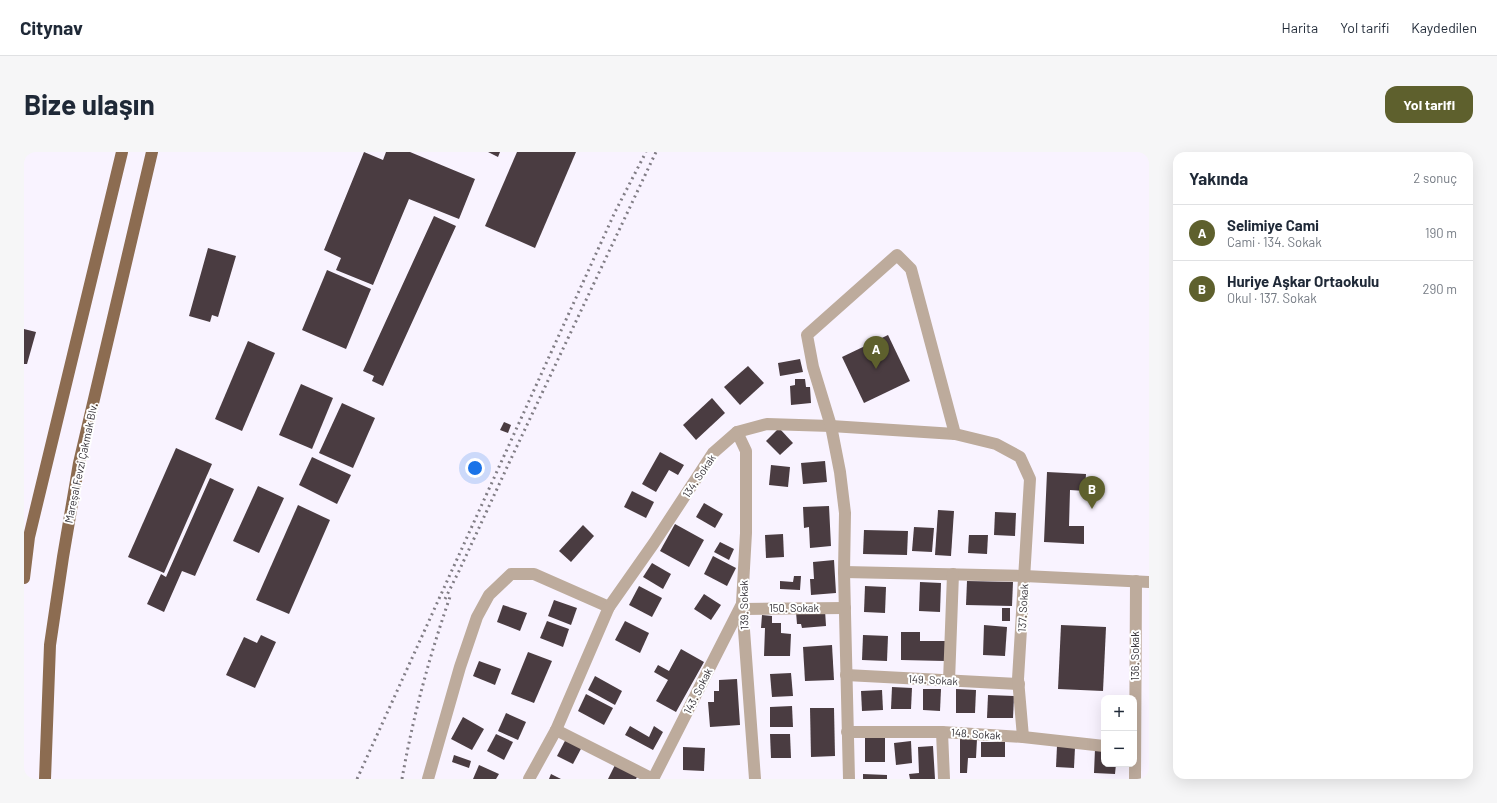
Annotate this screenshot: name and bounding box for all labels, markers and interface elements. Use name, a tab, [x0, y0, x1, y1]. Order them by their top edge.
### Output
text: Citynav	[20, 16, 83, 39]
text: Harita	[1282, 19, 1318, 36]
text: Yol tarifi	[1340, 19, 1389, 36]
text: Kaydedilen	[1411, 19, 1477, 36]
button: Yol tarifi	[1385, 86, 1473, 123]
text: Bize ulaşın	[24, 87, 155, 121]
text: Yakında	[1189, 168, 1248, 188]
text: 2 sonuç	[1413, 170, 1457, 186]
text: Selimiye Cami	[1227, 216, 1319, 234]
text: A	[1198, 225, 1206, 241]
text: 190 m	[1425, 225, 1457, 241]
text: Cami · 134. Sokak	[1227, 234, 1322, 250]
text: Huriye Aşkar Ortaokulu	[1227, 272, 1379, 290]
text: B	[1198, 281, 1206, 297]
text: 290 m	[1423, 281, 1457, 297]
text: Okul · 137. Sokak	[1227, 290, 1317, 306]
pin: A	[863, 336, 889, 369]
street label: Mareşal Fevzi Çakmak Blv.	[61, 402, 100, 524]
street label: 134. Sokak	[679, 451, 718, 500]
your location	[465, 458, 485, 478]
pin: B	[1079, 476, 1105, 509]
street label: 139. Sokak	[737, 580, 750, 630]
street label: 137. Sokak	[1015, 583, 1030, 633]
street label: 150. Sokak	[769, 601, 819, 614]
street label: 136. Sokak	[1128, 631, 1141, 681]
street label: 143. Sokak	[680, 665, 715, 716]
street label: 149. Sokak	[908, 672, 959, 687]
map controls	[1101, 695, 1137, 767]
button: +	[1101, 695, 1137, 731]
street label: 148. Sokak	[951, 725, 1002, 742]
button: −	[1101, 731, 1137, 767]

